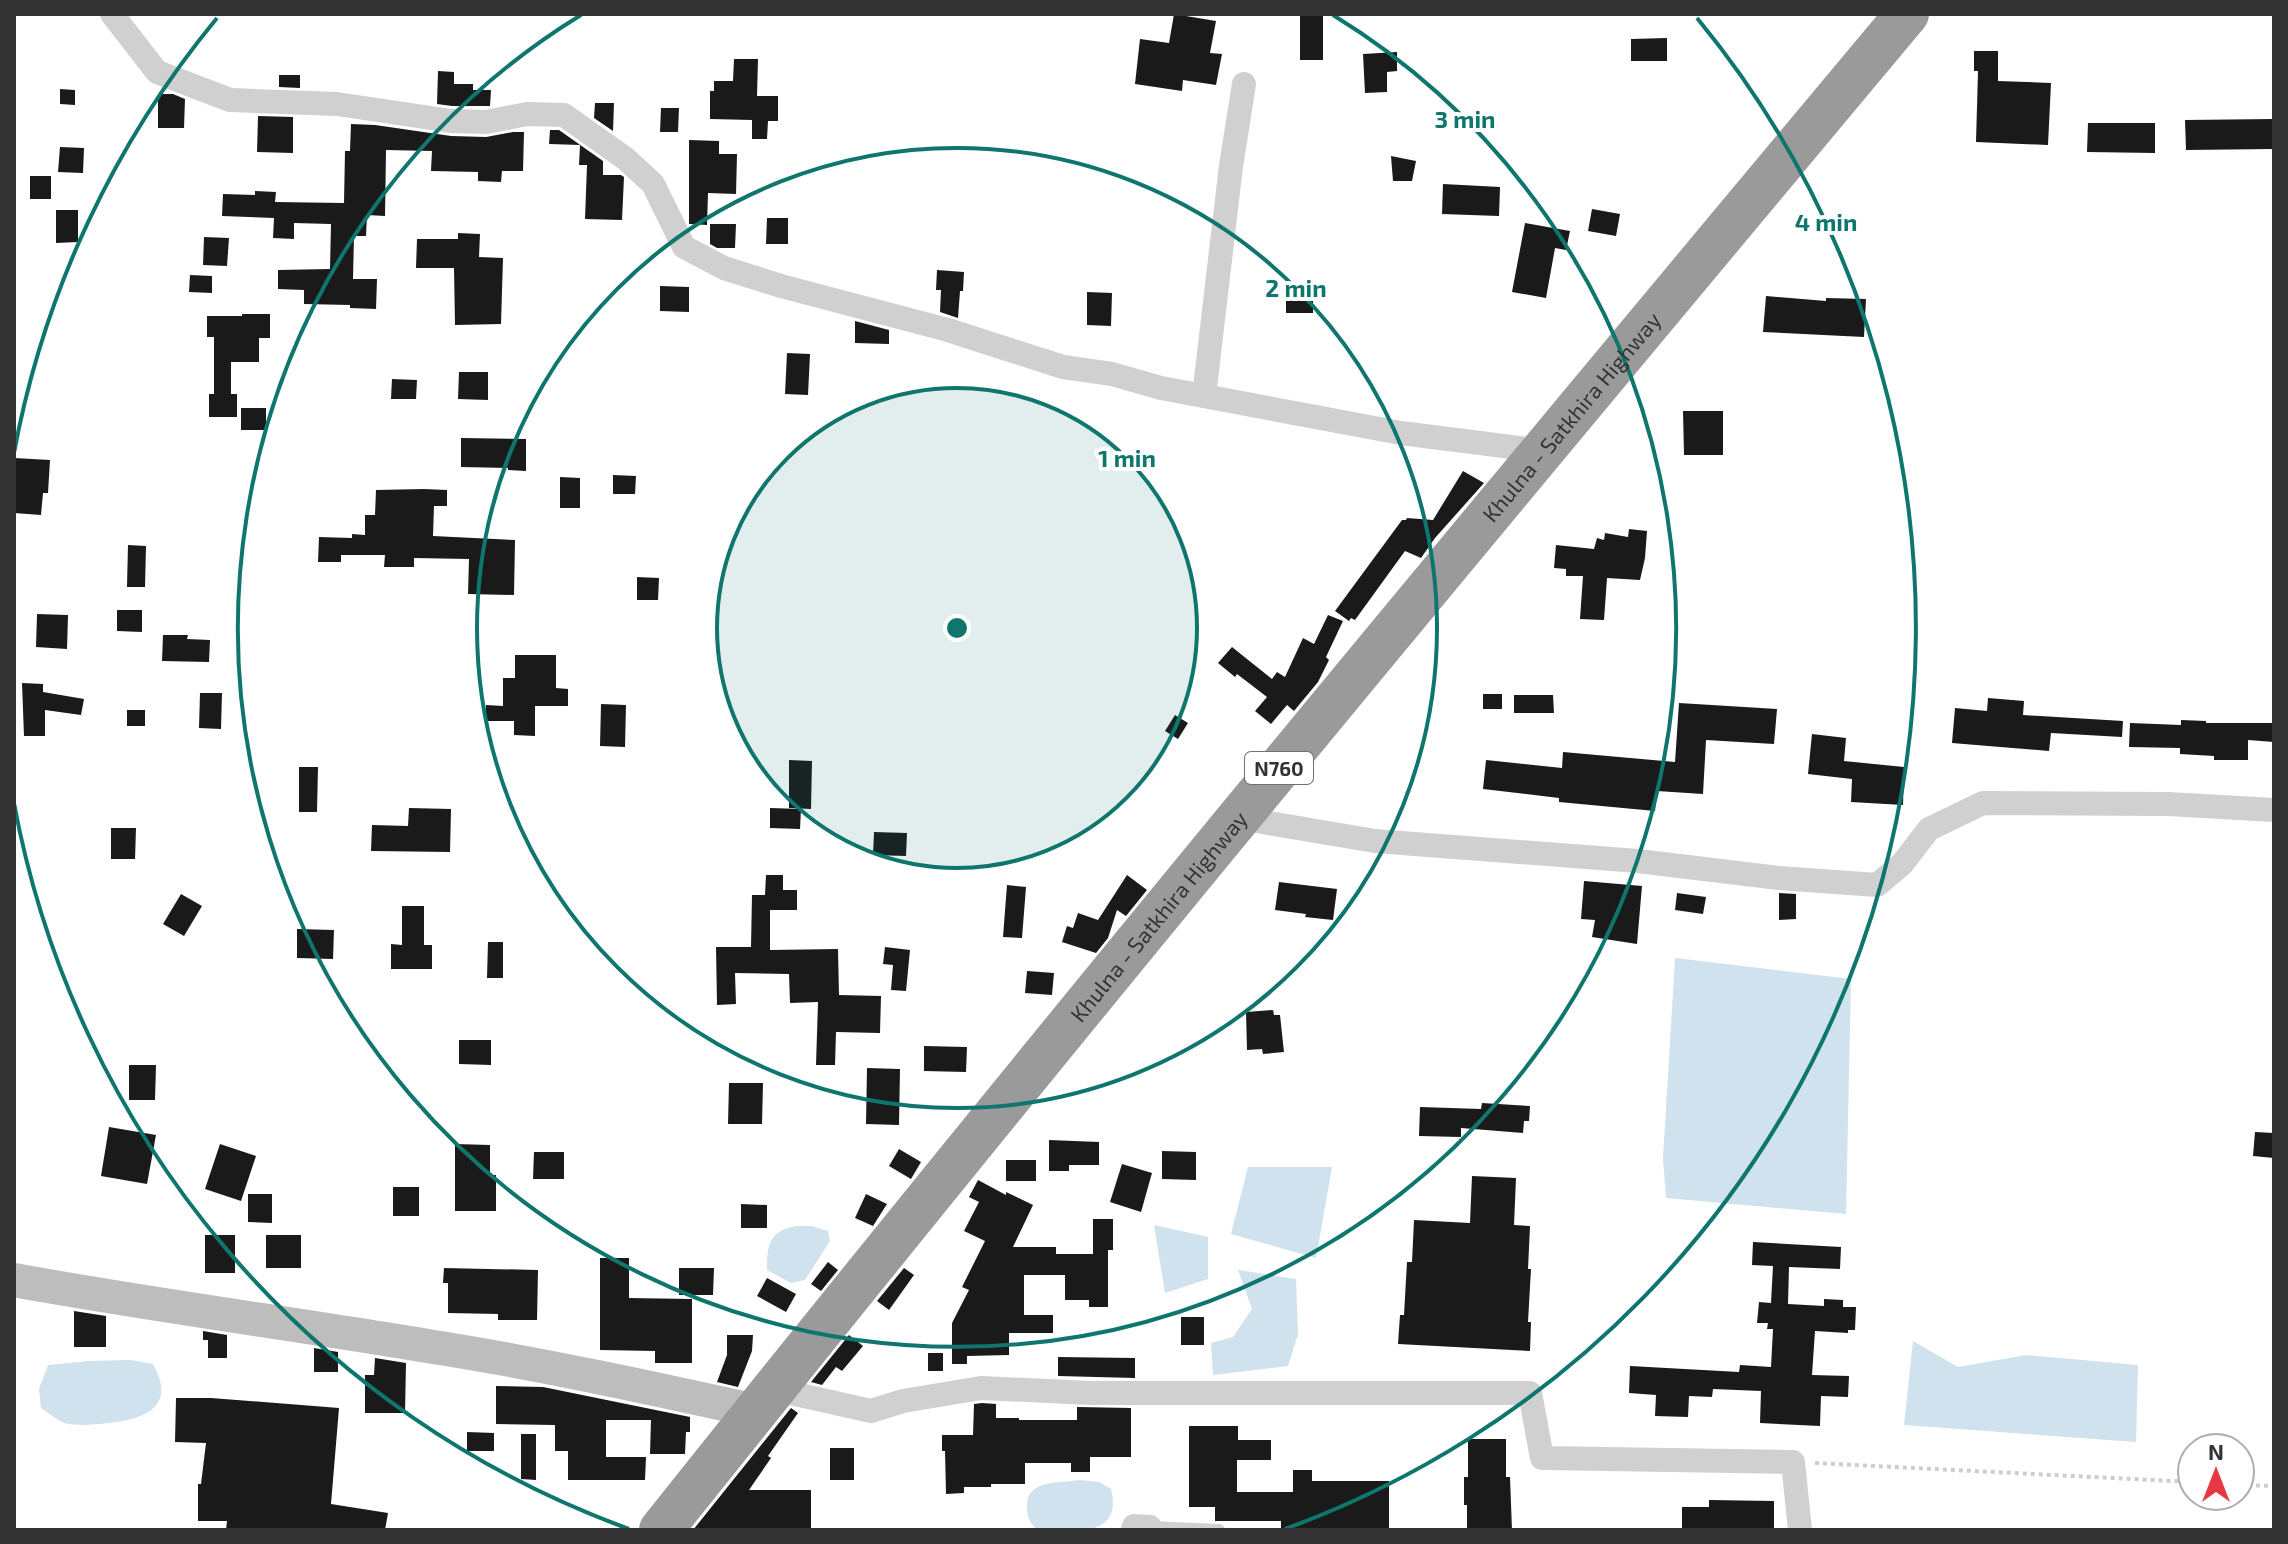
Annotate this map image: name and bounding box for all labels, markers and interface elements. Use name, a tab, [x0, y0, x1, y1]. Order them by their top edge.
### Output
text: 3 min	[1435, 104, 1495, 133]
text: 4 min	[1795, 207, 1857, 236]
text: 2 min	[1265, 273, 1327, 302]
street label: Khulna - Satkhira Highway	[1476, 306, 1666, 527]
text: 1 min	[1098, 443, 1156, 472]
centre of rings	[943, 614, 971, 642]
road number: N760	[1245, 752, 1313, 784]
street label: Khulna - Satkhira Highway	[1064, 805, 1252, 1027]
north arrow	[2176, 1432, 2256, 1512]
text: N	[2208, 1438, 2224, 1464]

